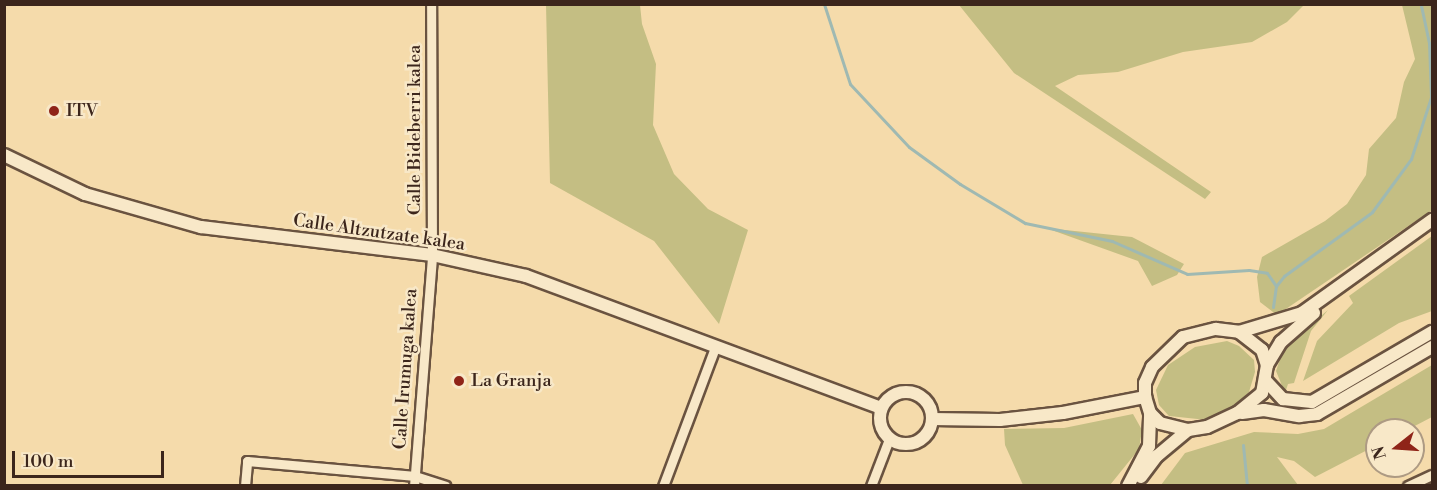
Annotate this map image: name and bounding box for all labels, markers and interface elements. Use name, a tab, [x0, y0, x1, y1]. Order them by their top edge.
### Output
street label: Calle Bideberri kalea	[404, 45, 426, 215]
place label: ITV	[66, 100, 98, 122]
marker: ITV	[47, 104, 61, 118]
street label: Calle Altzutzate kalea	[292, 210, 466, 256]
street label: Calle Irumuga kalea	[390, 288, 422, 450]
place label: La Granja	[471, 370, 552, 392]
marker: La Granja	[452, 374, 466, 388]
north arrow	[1365, 418, 1425, 478]
scale bar	[15, 439, 166, 477]
text: N	[1368, 444, 1391, 462]
text: 100 m	[23, 450, 74, 473]

